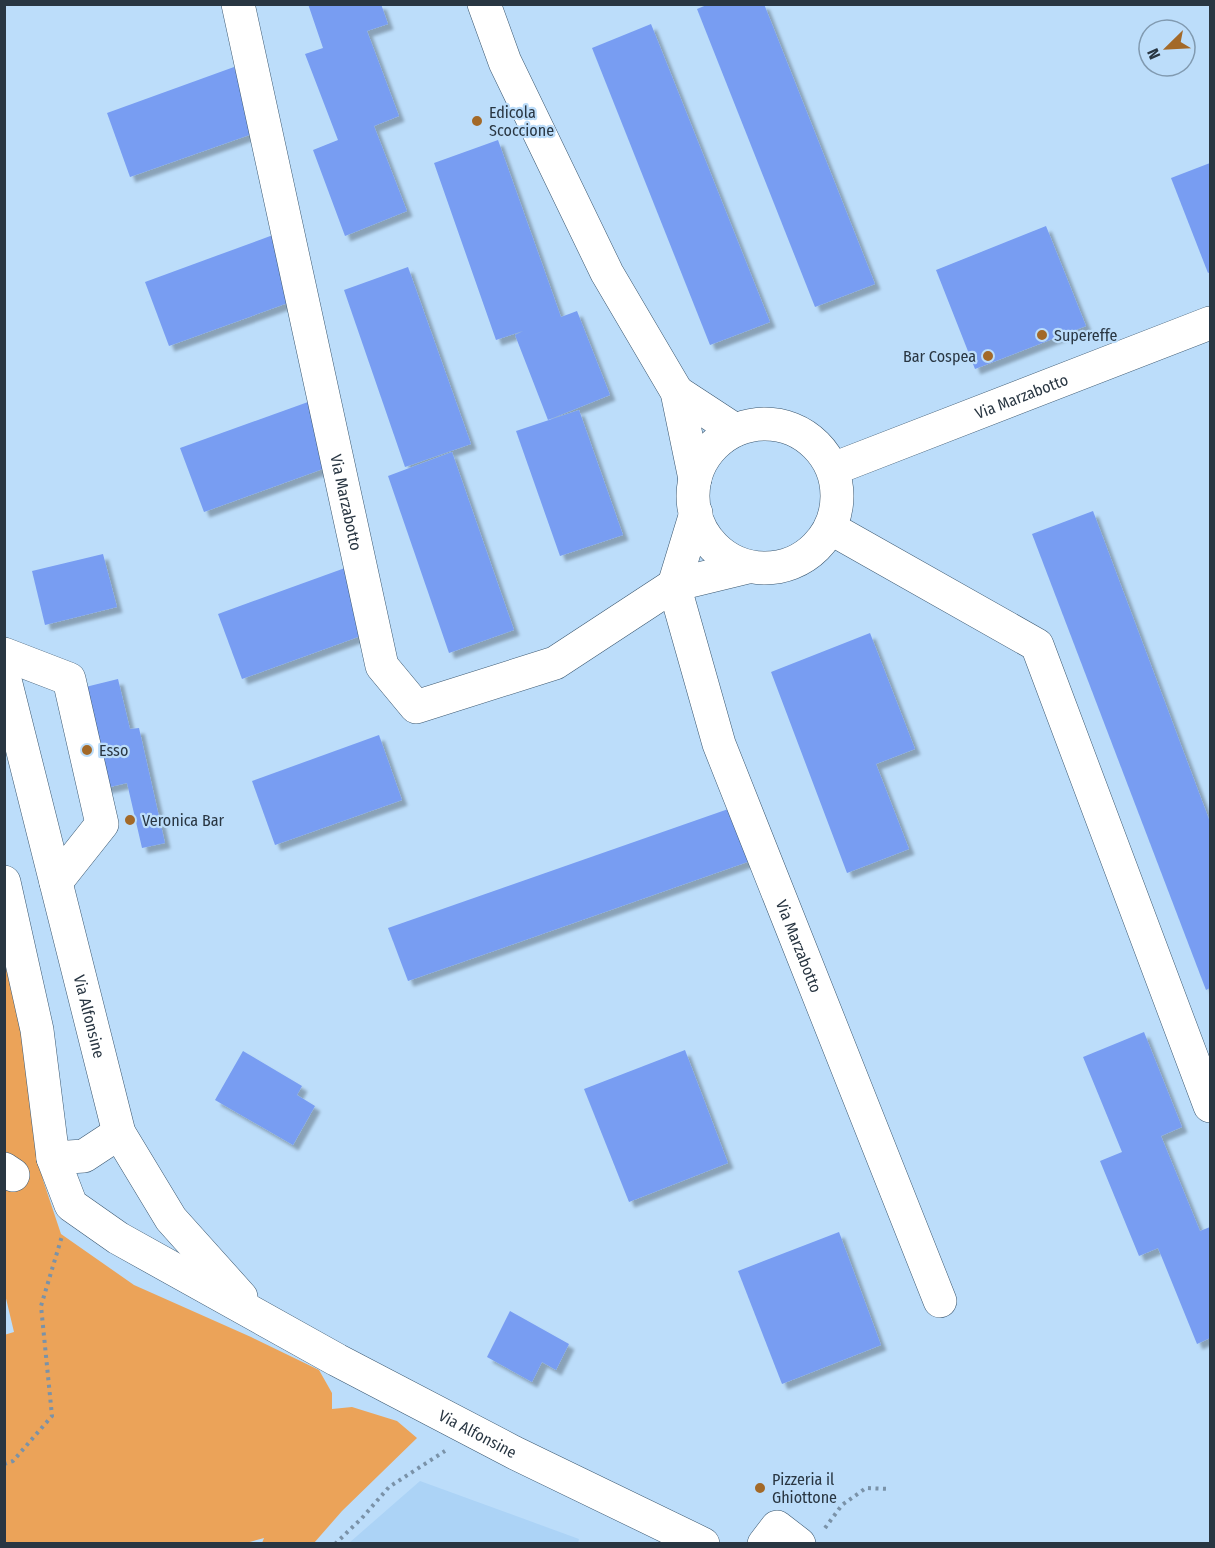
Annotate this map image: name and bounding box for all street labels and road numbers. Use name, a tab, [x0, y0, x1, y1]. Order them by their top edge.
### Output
street label: Via Marzabotto	[972, 369, 1071, 423]
street label: Via Marzabotto	[327, 452, 366, 552]
street label: Via Marzabotto	[772, 897, 826, 995]
street label: Via Alfonsine	[70, 973, 109, 1060]
street label: Via Alfonsine	[436, 1405, 520, 1462]

